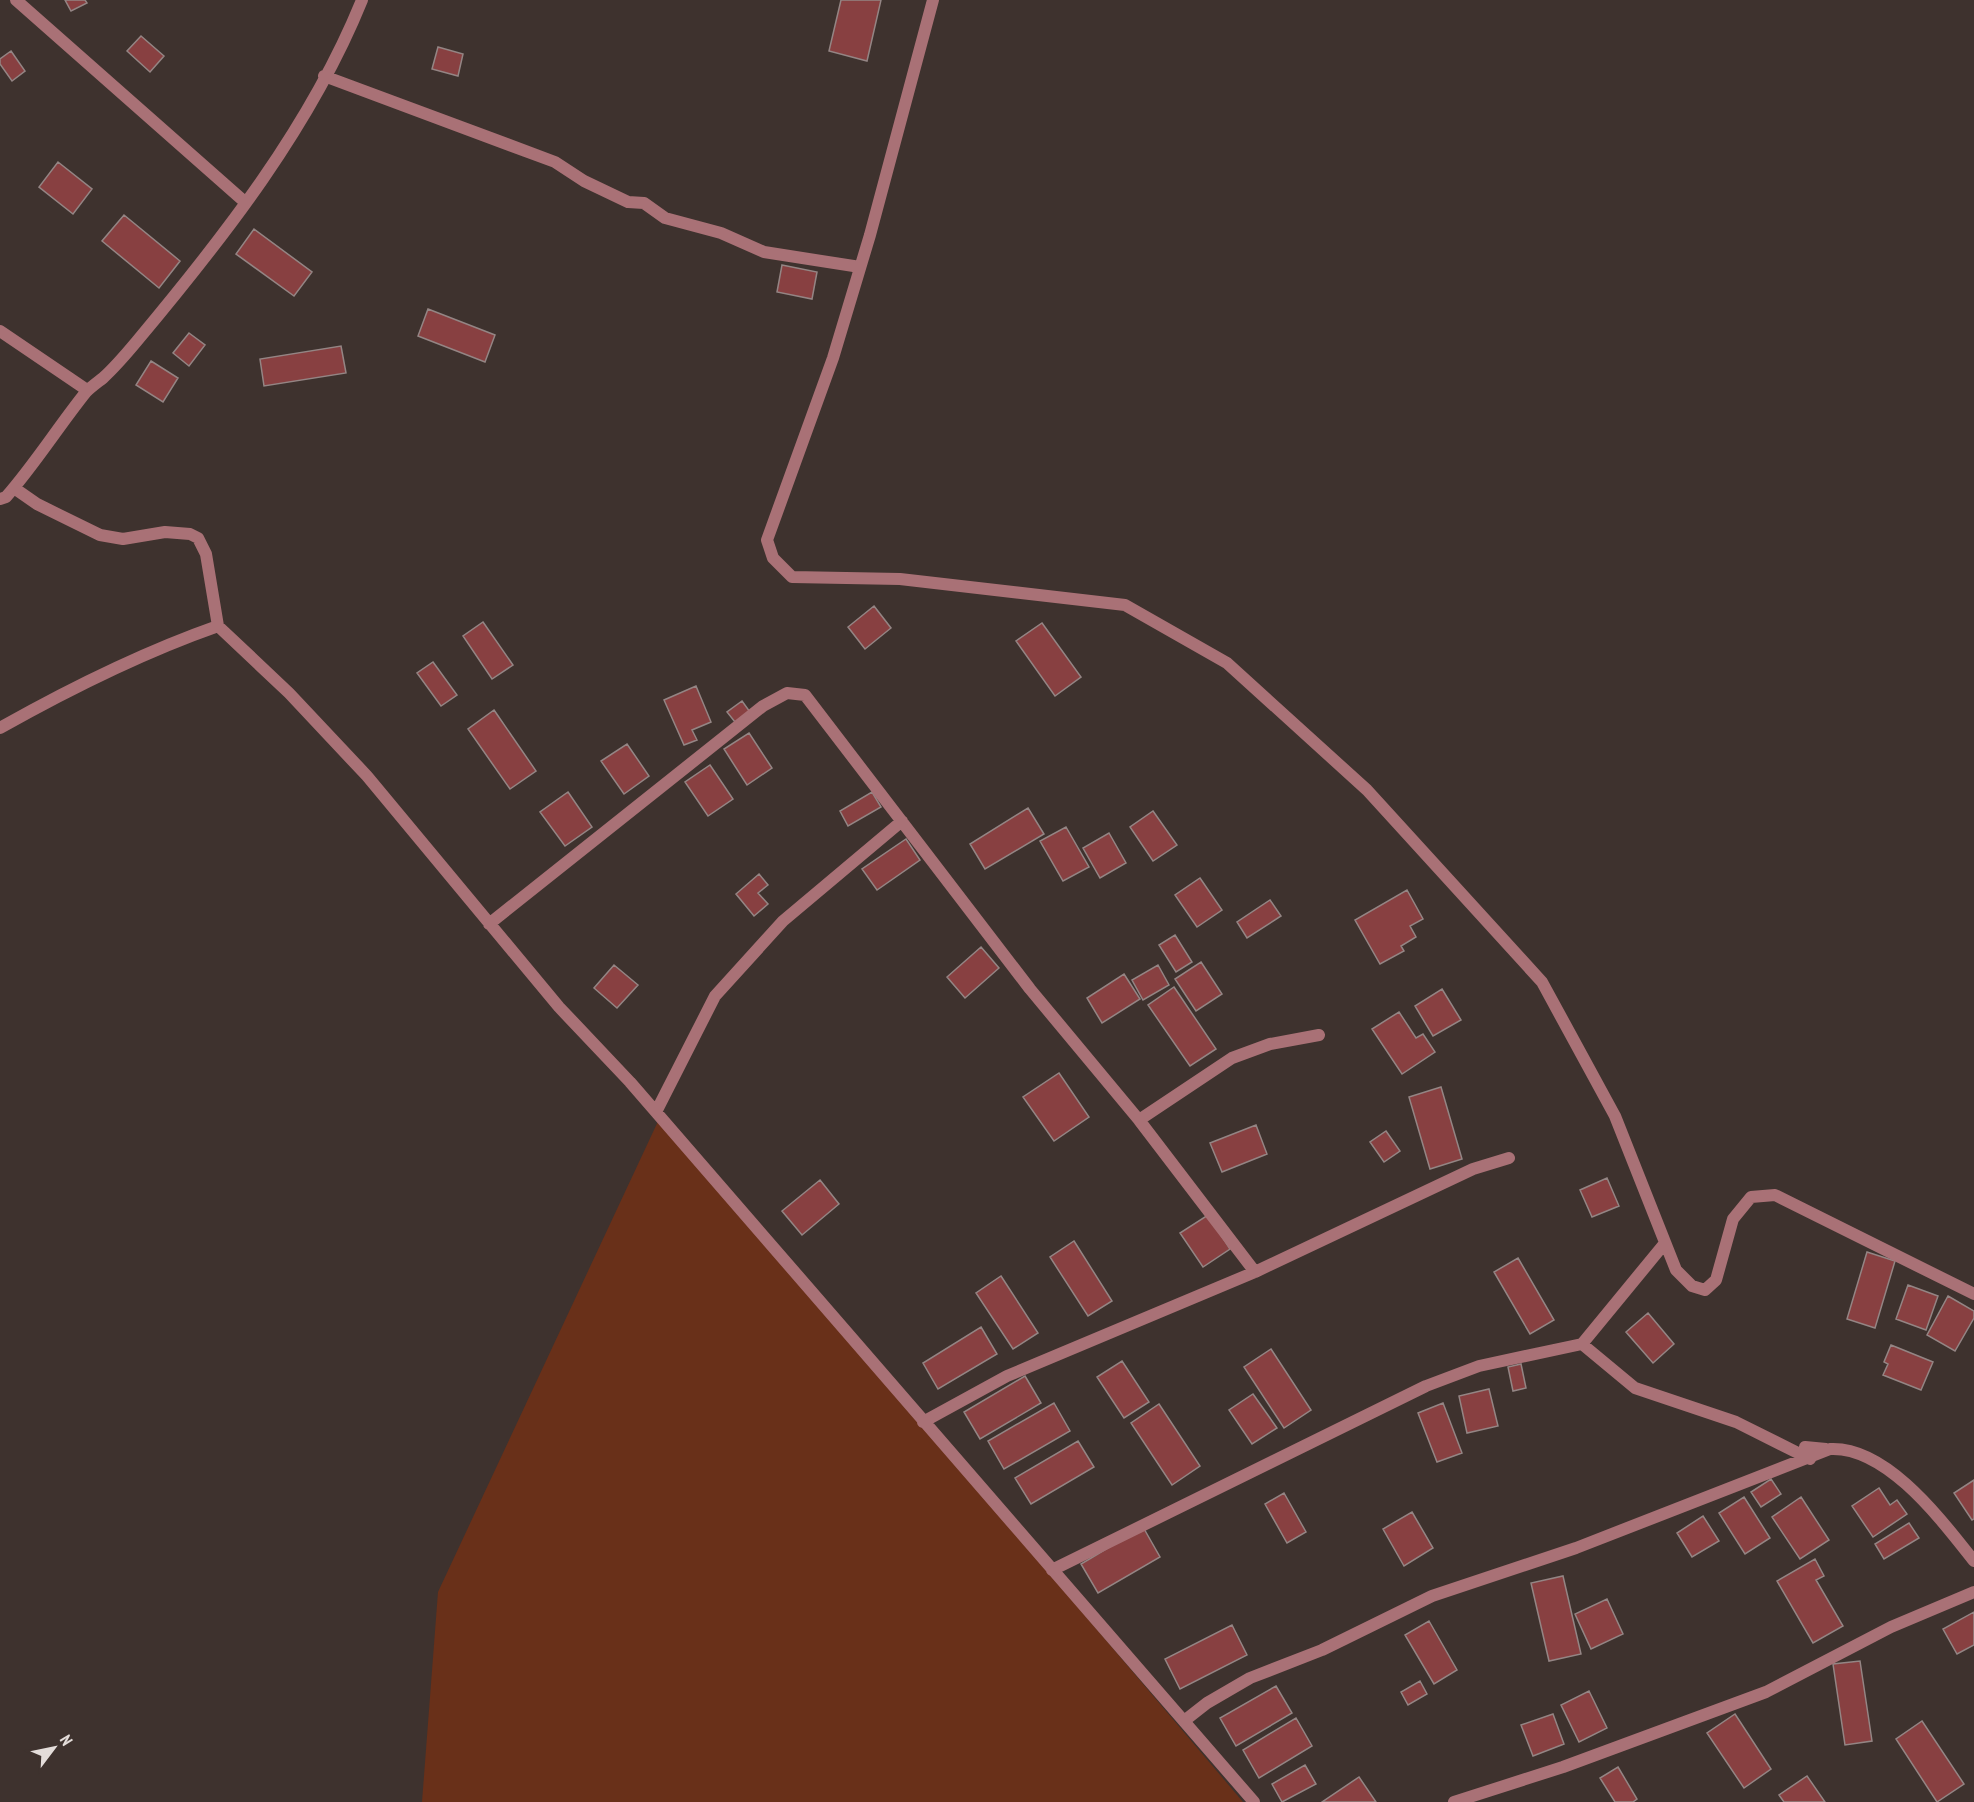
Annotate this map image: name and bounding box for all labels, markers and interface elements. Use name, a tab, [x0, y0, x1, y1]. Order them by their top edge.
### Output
north arrow	[24, 1718, 84, 1778]
text: N	[56, 1731, 77, 1749]

